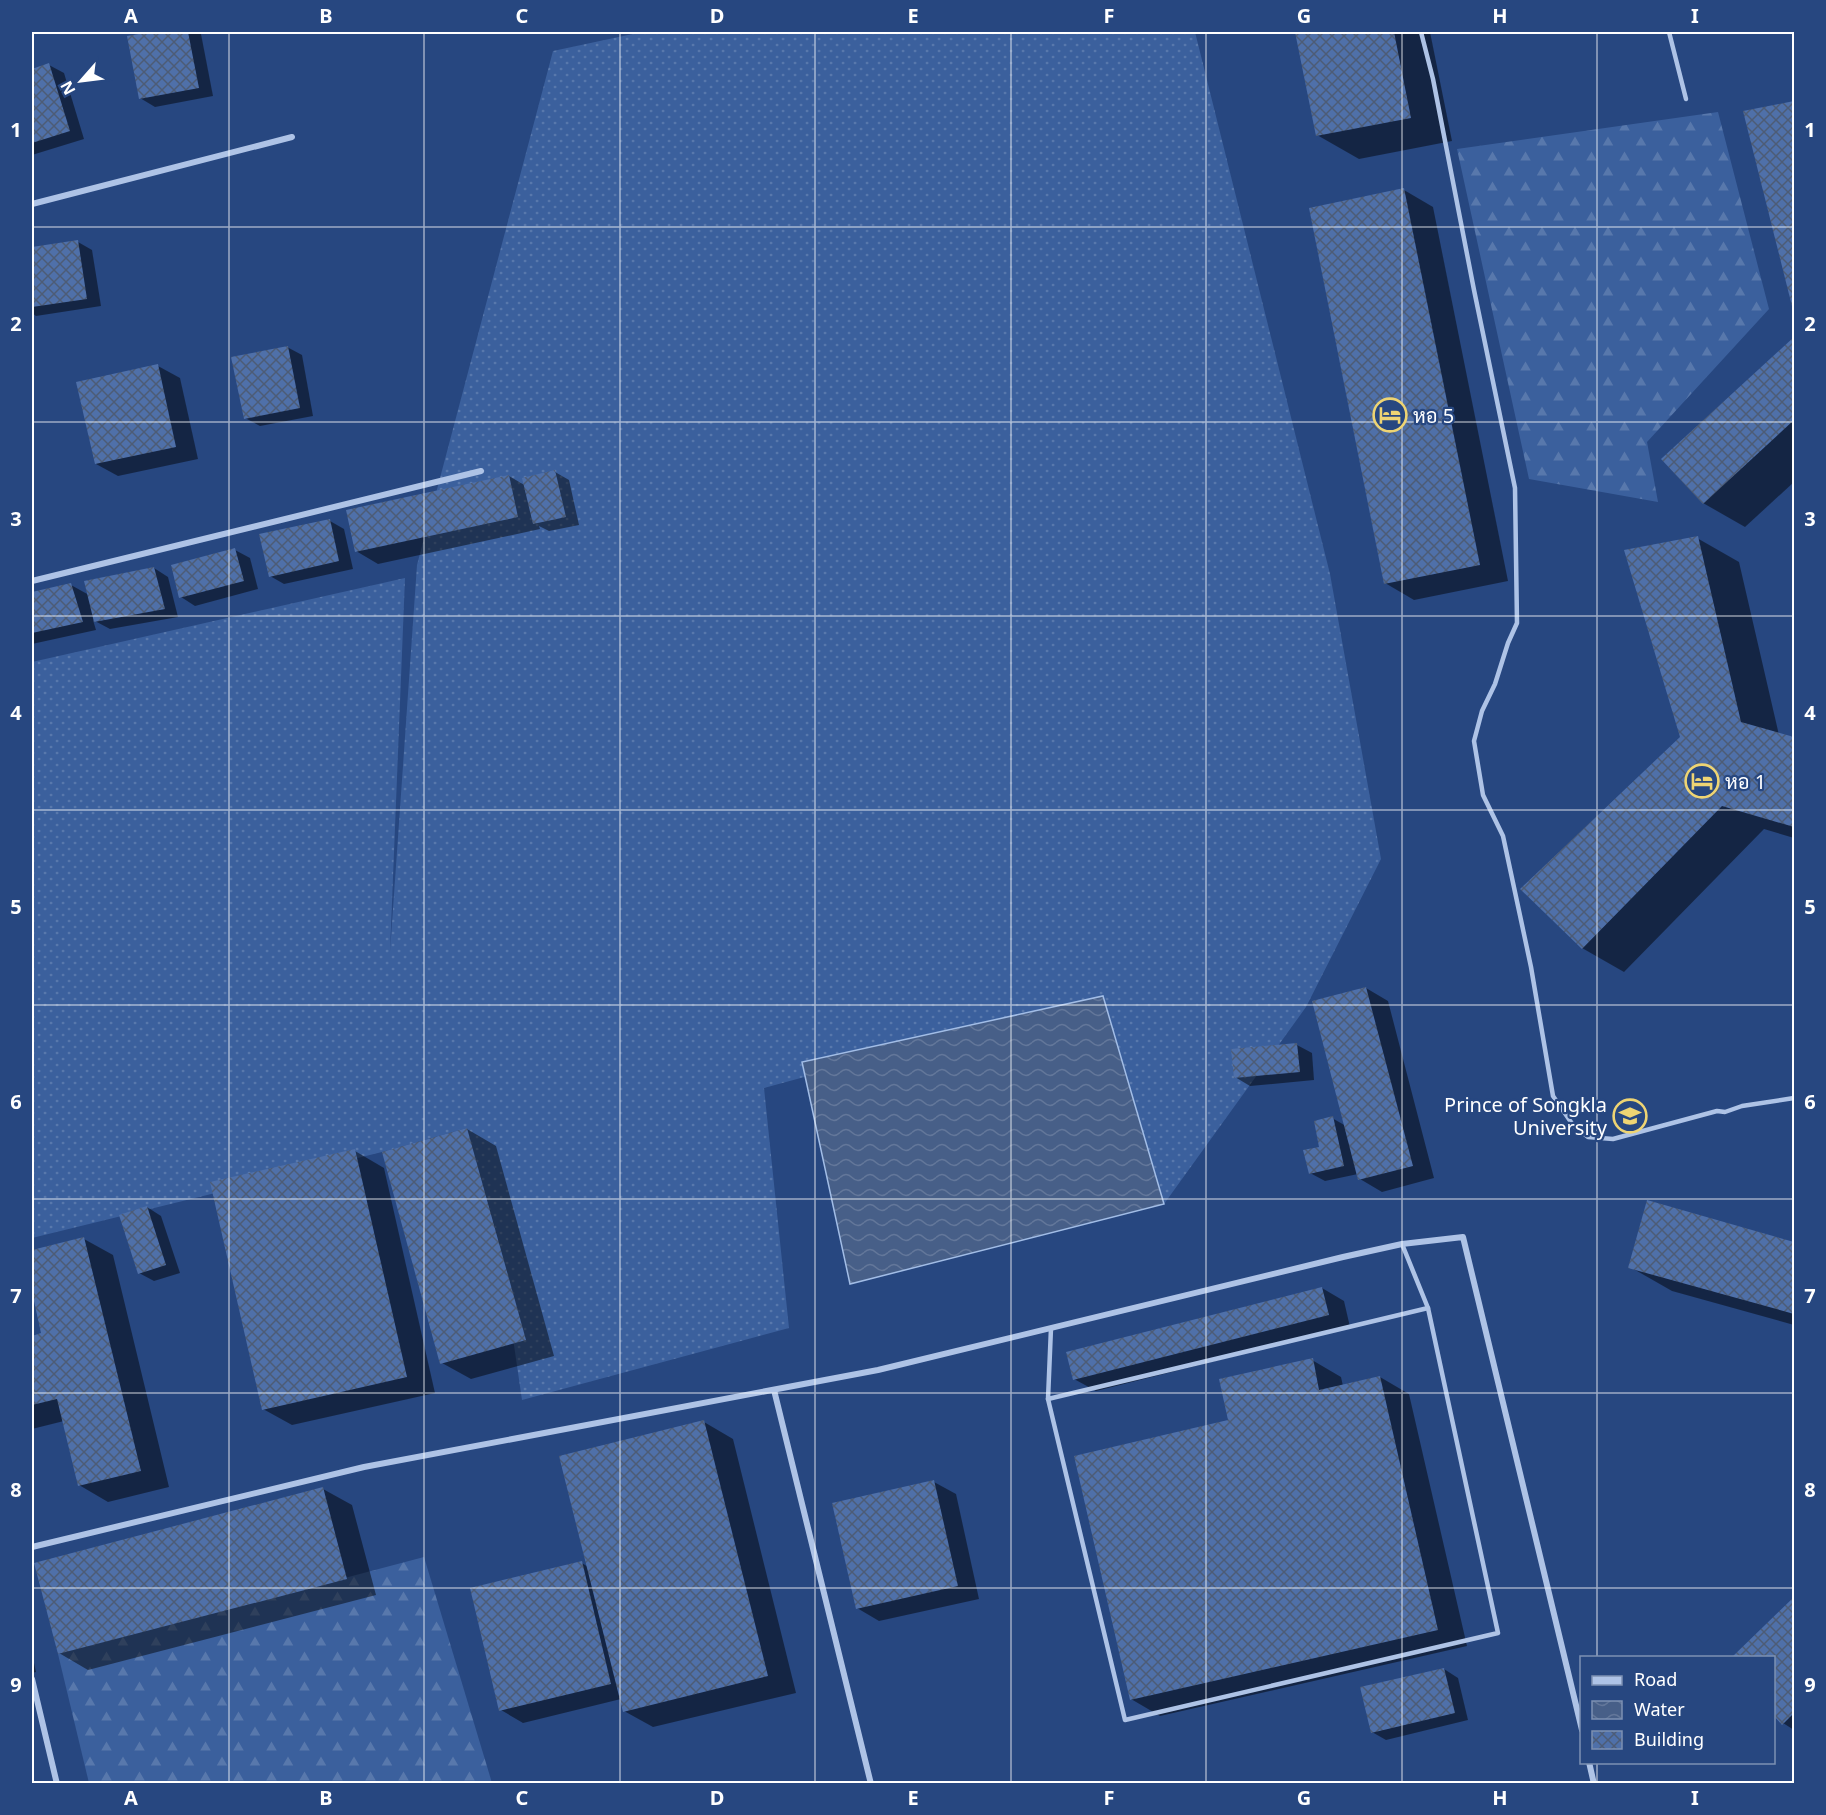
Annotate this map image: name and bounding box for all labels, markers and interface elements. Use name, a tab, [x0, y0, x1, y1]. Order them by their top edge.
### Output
text: A	[124, 2, 138, 29]
text: B	[319, 2, 333, 29]
text: C	[516, 2, 529, 29]
text: D	[710, 2, 724, 29]
text: E	[907, 2, 919, 29]
text: F	[1104, 2, 1114, 29]
text: G	[1297, 2, 1311, 29]
text: H	[1492, 2, 1508, 29]
text: I	[1691, 2, 1699, 29]
north arrow	[51, 51, 111, 111]
text: N	[55, 77, 81, 99]
text: 1	[10, 116, 22, 143]
text: 1	[1804, 116, 1816, 143]
text: 2	[10, 310, 22, 337]
text: 2	[1804, 310, 1816, 337]
hotel icon: หอ 5	[1372, 397, 1408, 433]
place label: หอ 5	[1413, 402, 1454, 429]
text: 3	[10, 505, 22, 532]
text: 3	[1804, 505, 1816, 532]
text: 4	[10, 699, 22, 726]
text: 4	[1804, 699, 1816, 726]
hotel icon: หอ 1	[1684, 763, 1720, 799]
place label: หอ 1	[1725, 768, 1766, 795]
text: 5	[10, 893, 22, 920]
text: 5	[1804, 893, 1816, 920]
text: 6	[10, 1088, 22, 1115]
text: 6	[1804, 1088, 1816, 1115]
place label: Prince of Songkla University	[1444, 1091, 1608, 1141]
school or university icon: Prince of Songkla University	[1612, 1098, 1648, 1134]
text: 7	[10, 1282, 22, 1309]
text: 7	[1804, 1282, 1816, 1309]
text: 8	[10, 1476, 22, 1503]
text: 8	[1804, 1476, 1816, 1503]
legend	[1580, 1656, 1775, 1764]
text: Road	[1634, 1667, 1677, 1691]
text: 9	[10, 1671, 22, 1698]
text: 9	[1804, 1671, 1816, 1698]
text: Water	[1634, 1697, 1685, 1721]
text: Building	[1634, 1727, 1704, 1751]
text: A	[124, 1784, 138, 1811]
text: B	[319, 1784, 333, 1811]
text: C	[516, 1784, 529, 1811]
text: D	[710, 1784, 724, 1811]
text: E	[907, 1784, 919, 1811]
text: F	[1104, 1784, 1114, 1811]
text: G	[1297, 1784, 1311, 1811]
text: H	[1492, 1784, 1508, 1811]
text: I	[1691, 1784, 1699, 1811]

